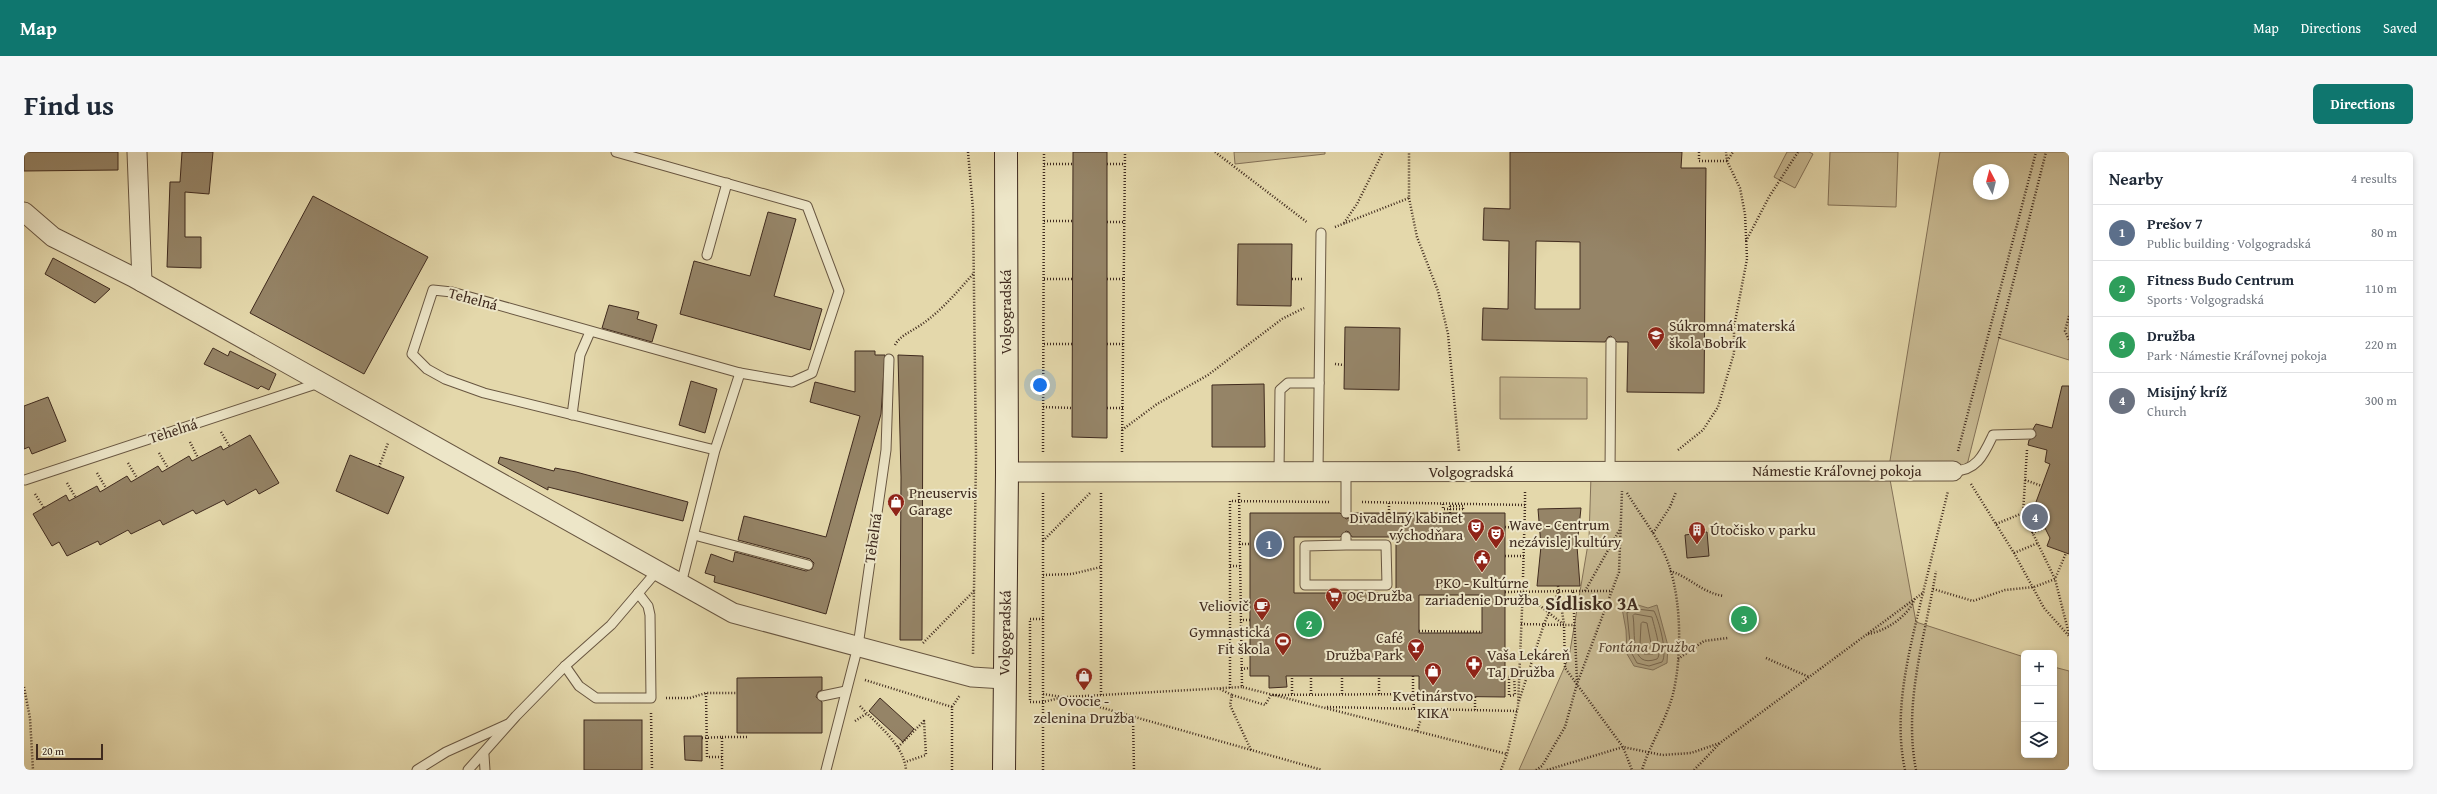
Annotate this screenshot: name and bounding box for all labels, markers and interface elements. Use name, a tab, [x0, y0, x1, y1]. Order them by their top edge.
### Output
text: Map	[20, 14, 57, 42]
text: Map	[2253, 18, 2279, 38]
text: Directions	[2301, 18, 2361, 38]
text: Saved	[2383, 18, 2417, 38]
text: Find us	[24, 84, 114, 125]
button: Directions	[2313, 84, 2413, 124]
north arrow	[1973, 164, 2009, 200]
text: Nearby	[2109, 166, 2163, 191]
text: 4 results	[2351, 169, 2397, 188]
text: Prešov 7	[2147, 213, 2203, 234]
text: 1	[2119, 223, 2125, 242]
text: 80 m	[2371, 223, 2397, 242]
text: Public building · Volgogradská	[2147, 234, 2311, 253]
street label: Volgogradská	[995, 269, 1016, 355]
text: Fitness Budo Centrum	[2147, 269, 2294, 290]
text: 2	[2119, 279, 2125, 298]
text: 110 m	[2365, 279, 2397, 298]
street label: Tehelná	[446, 282, 500, 315]
text: Sports · Volgogradská	[2147, 290, 2264, 309]
place label: Súkromná materská škola Bobrík	[1669, 315, 1795, 353]
school or university icon: Súkromná materská škola Bobrík	[1646, 325, 1666, 350]
text: Družba	[2147, 325, 2195, 346]
text: 3	[2119, 335, 2125, 354]
text: 220 m	[2365, 335, 2397, 354]
text: Park · Námestie Kráľovnej pokoja	[2147, 346, 2327, 365]
your location	[1030, 375, 1050, 395]
text: Misijný kríž	[2147, 381, 2227, 402]
text: 4	[2119, 391, 2125, 410]
text: 300 m	[2365, 391, 2397, 410]
text: Church	[2147, 402, 2186, 421]
street label: Tehelná	[146, 413, 200, 448]
street label: Námestie Kráľovnej pokoja	[1752, 460, 1922, 481]
street label: Volgogradská	[1428, 461, 1514, 482]
place label: Pneuservis Garage	[909, 482, 977, 520]
shop icon: Pneuservis Garage	[886, 492, 906, 517]
pin: 4	[2022, 502, 2048, 532]
place label: Divadelný kabinet východňara	[1350, 507, 1464, 545]
street label: Tehelná	[859, 512, 886, 564]
place label: Wave - Centrum nezávislej kultúry	[1509, 514, 1622, 552]
theatre icon: Divadelný kabinet východňara	[1466, 517, 1486, 542]
place label: Útočisko v parku	[1710, 519, 1817, 540]
building icon: Útočisko v parku	[1687, 520, 1707, 545]
theatre icon: Wave - Centrum nezávislej kultúry	[1486, 524, 1506, 549]
pin: 1	[1256, 529, 1282, 559]
public building icon: PKO - Kultúrne zariadenie Družba	[1472, 548, 1492, 573]
place label: PKO - Kultúrne zariadenie Družba	[1425, 572, 1539, 610]
place label: OC Družba	[1347, 585, 1412, 606]
supermarket icon: OC Družba	[1324, 586, 1344, 611]
district label: Sídlisko 3A	[1545, 589, 1639, 617]
street label: Volgogradská	[993, 590, 1016, 676]
place label: Veliovič	[1199, 595, 1249, 616]
cafe icon: Veliovič	[1252, 596, 1272, 621]
pin: 3	[1731, 604, 1757, 634]
pin: 2	[1296, 609, 1322, 639]
place label: Gymnastická Fit škola	[1189, 621, 1270, 659]
place label: Café Družba Park	[1326, 627, 1403, 665]
sports icon: Gymnastická Fit škola	[1273, 631, 1293, 656]
water label: Fontána Družba	[1598, 634, 1696, 658]
bar icon: Café Družba Park	[1406, 637, 1426, 662]
place label: Vaša Lekáreň TaJ Družba	[1487, 644, 1570, 682]
map controls	[2021, 650, 2057, 758]
button: +	[2021, 650, 2057, 686]
pharmacy icon: Vaša Lekáreň TaJ Družba	[1464, 654, 1484, 679]
shop icon: Kvetinárstvo KIKA	[1423, 661, 1443, 686]
shop icon: Ovocie - zelenina Družba	[1074, 666, 1094, 691]
place label: Kvetinárstvo KIKA	[1393, 685, 1473, 723]
button: −	[2021, 686, 2057, 722]
place label: Ovocie - zelenina Družba	[1033, 690, 1135, 728]
button: layers	[2021, 722, 2057, 758]
scale bar	[36, 742, 103, 761]
text: 20 m	[42, 743, 64, 759]

